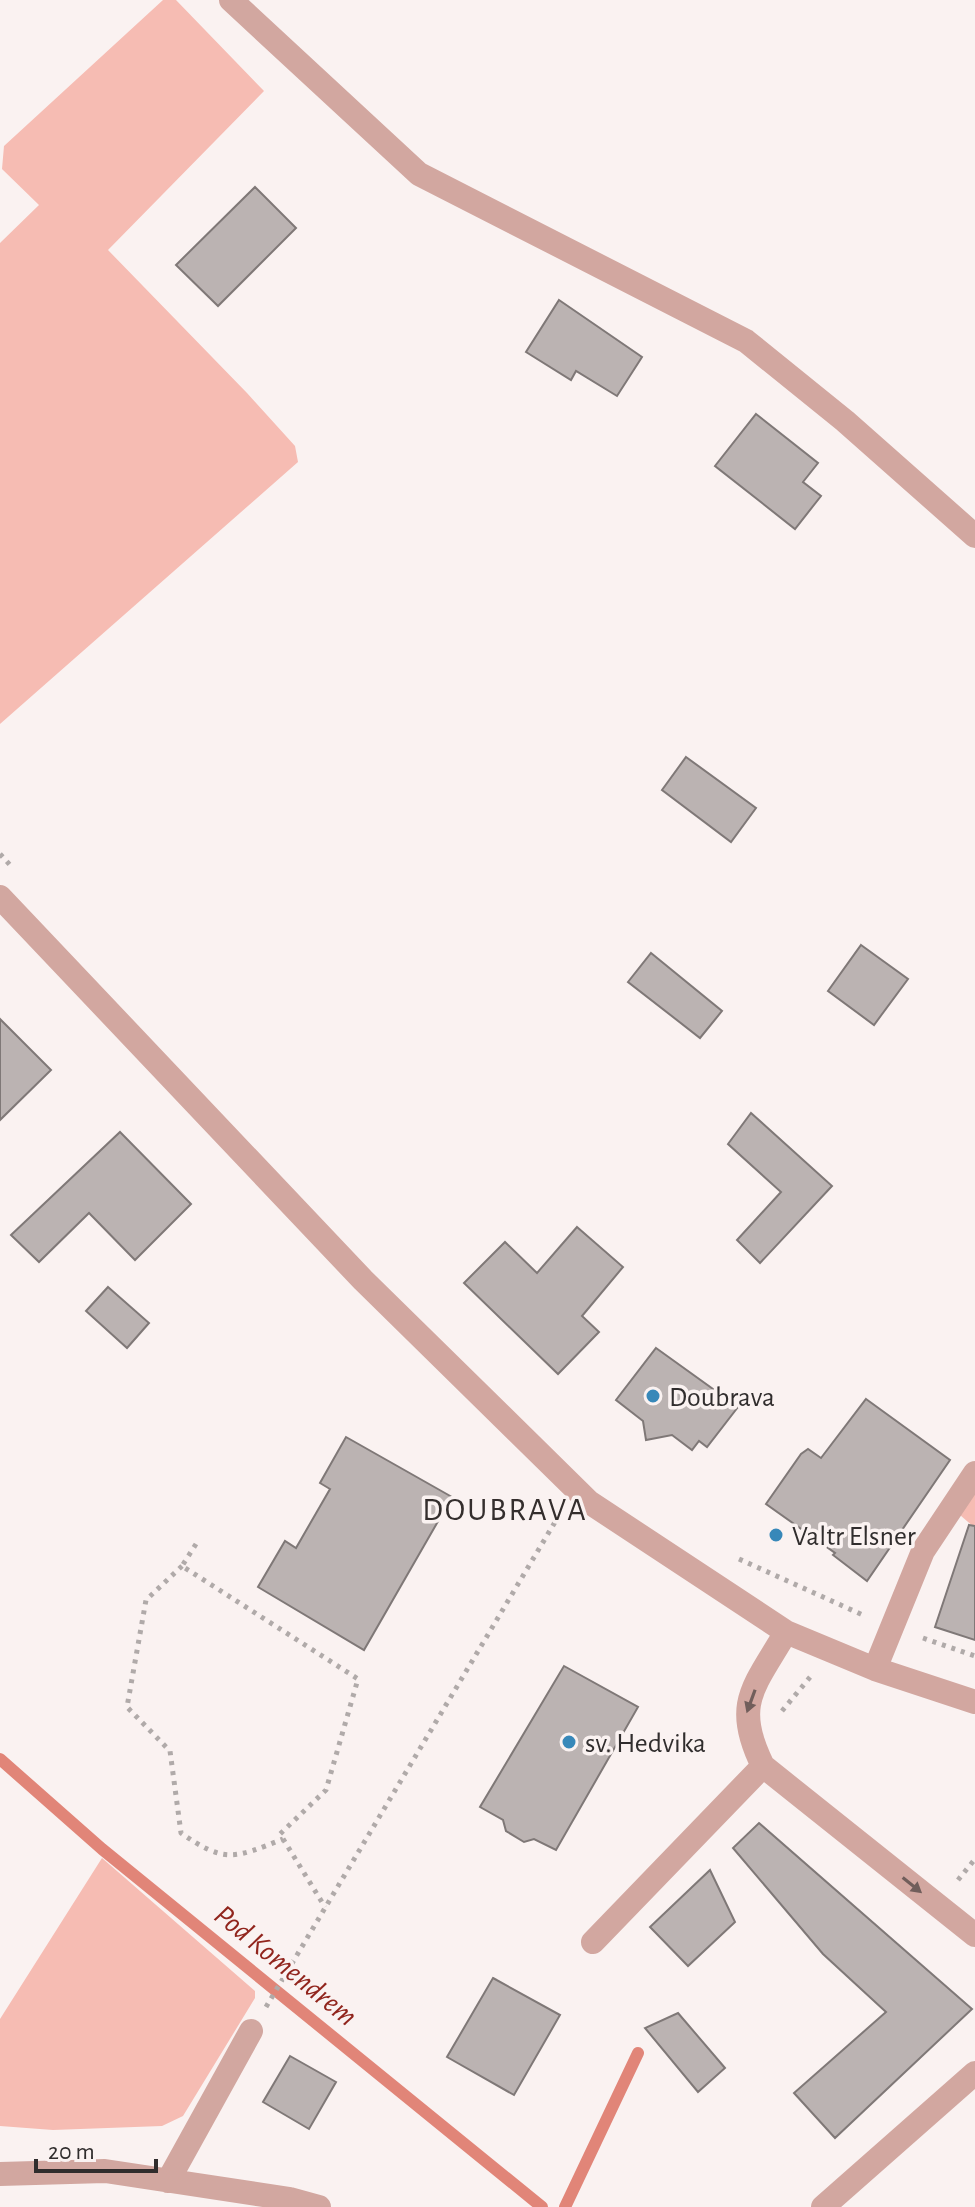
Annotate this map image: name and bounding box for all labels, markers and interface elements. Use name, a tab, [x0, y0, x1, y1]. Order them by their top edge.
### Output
place label: Doubrava	[669, 1384, 775, 1412]
marker: Doubrava	[644, 1387, 662, 1405]
district label: DOUBRAVA	[422, 1494, 588, 1526]
place label: Valtr Elsner	[792, 1523, 916, 1551]
marker: Valtr Elsner	[767, 1526, 785, 1544]
one-way arrow	[744, 1689, 757, 1713]
place label: sv. Hedvika	[585, 1730, 706, 1758]
marker: sv. Hedvika	[560, 1733, 578, 1751]
one-way arrow	[902, 1876, 922, 1892]
water label: Pod Komendrem	[208, 1899, 362, 2032]
scale bar	[36, 2123, 156, 2173]
text: 20 m	[48, 2140, 95, 2164]

